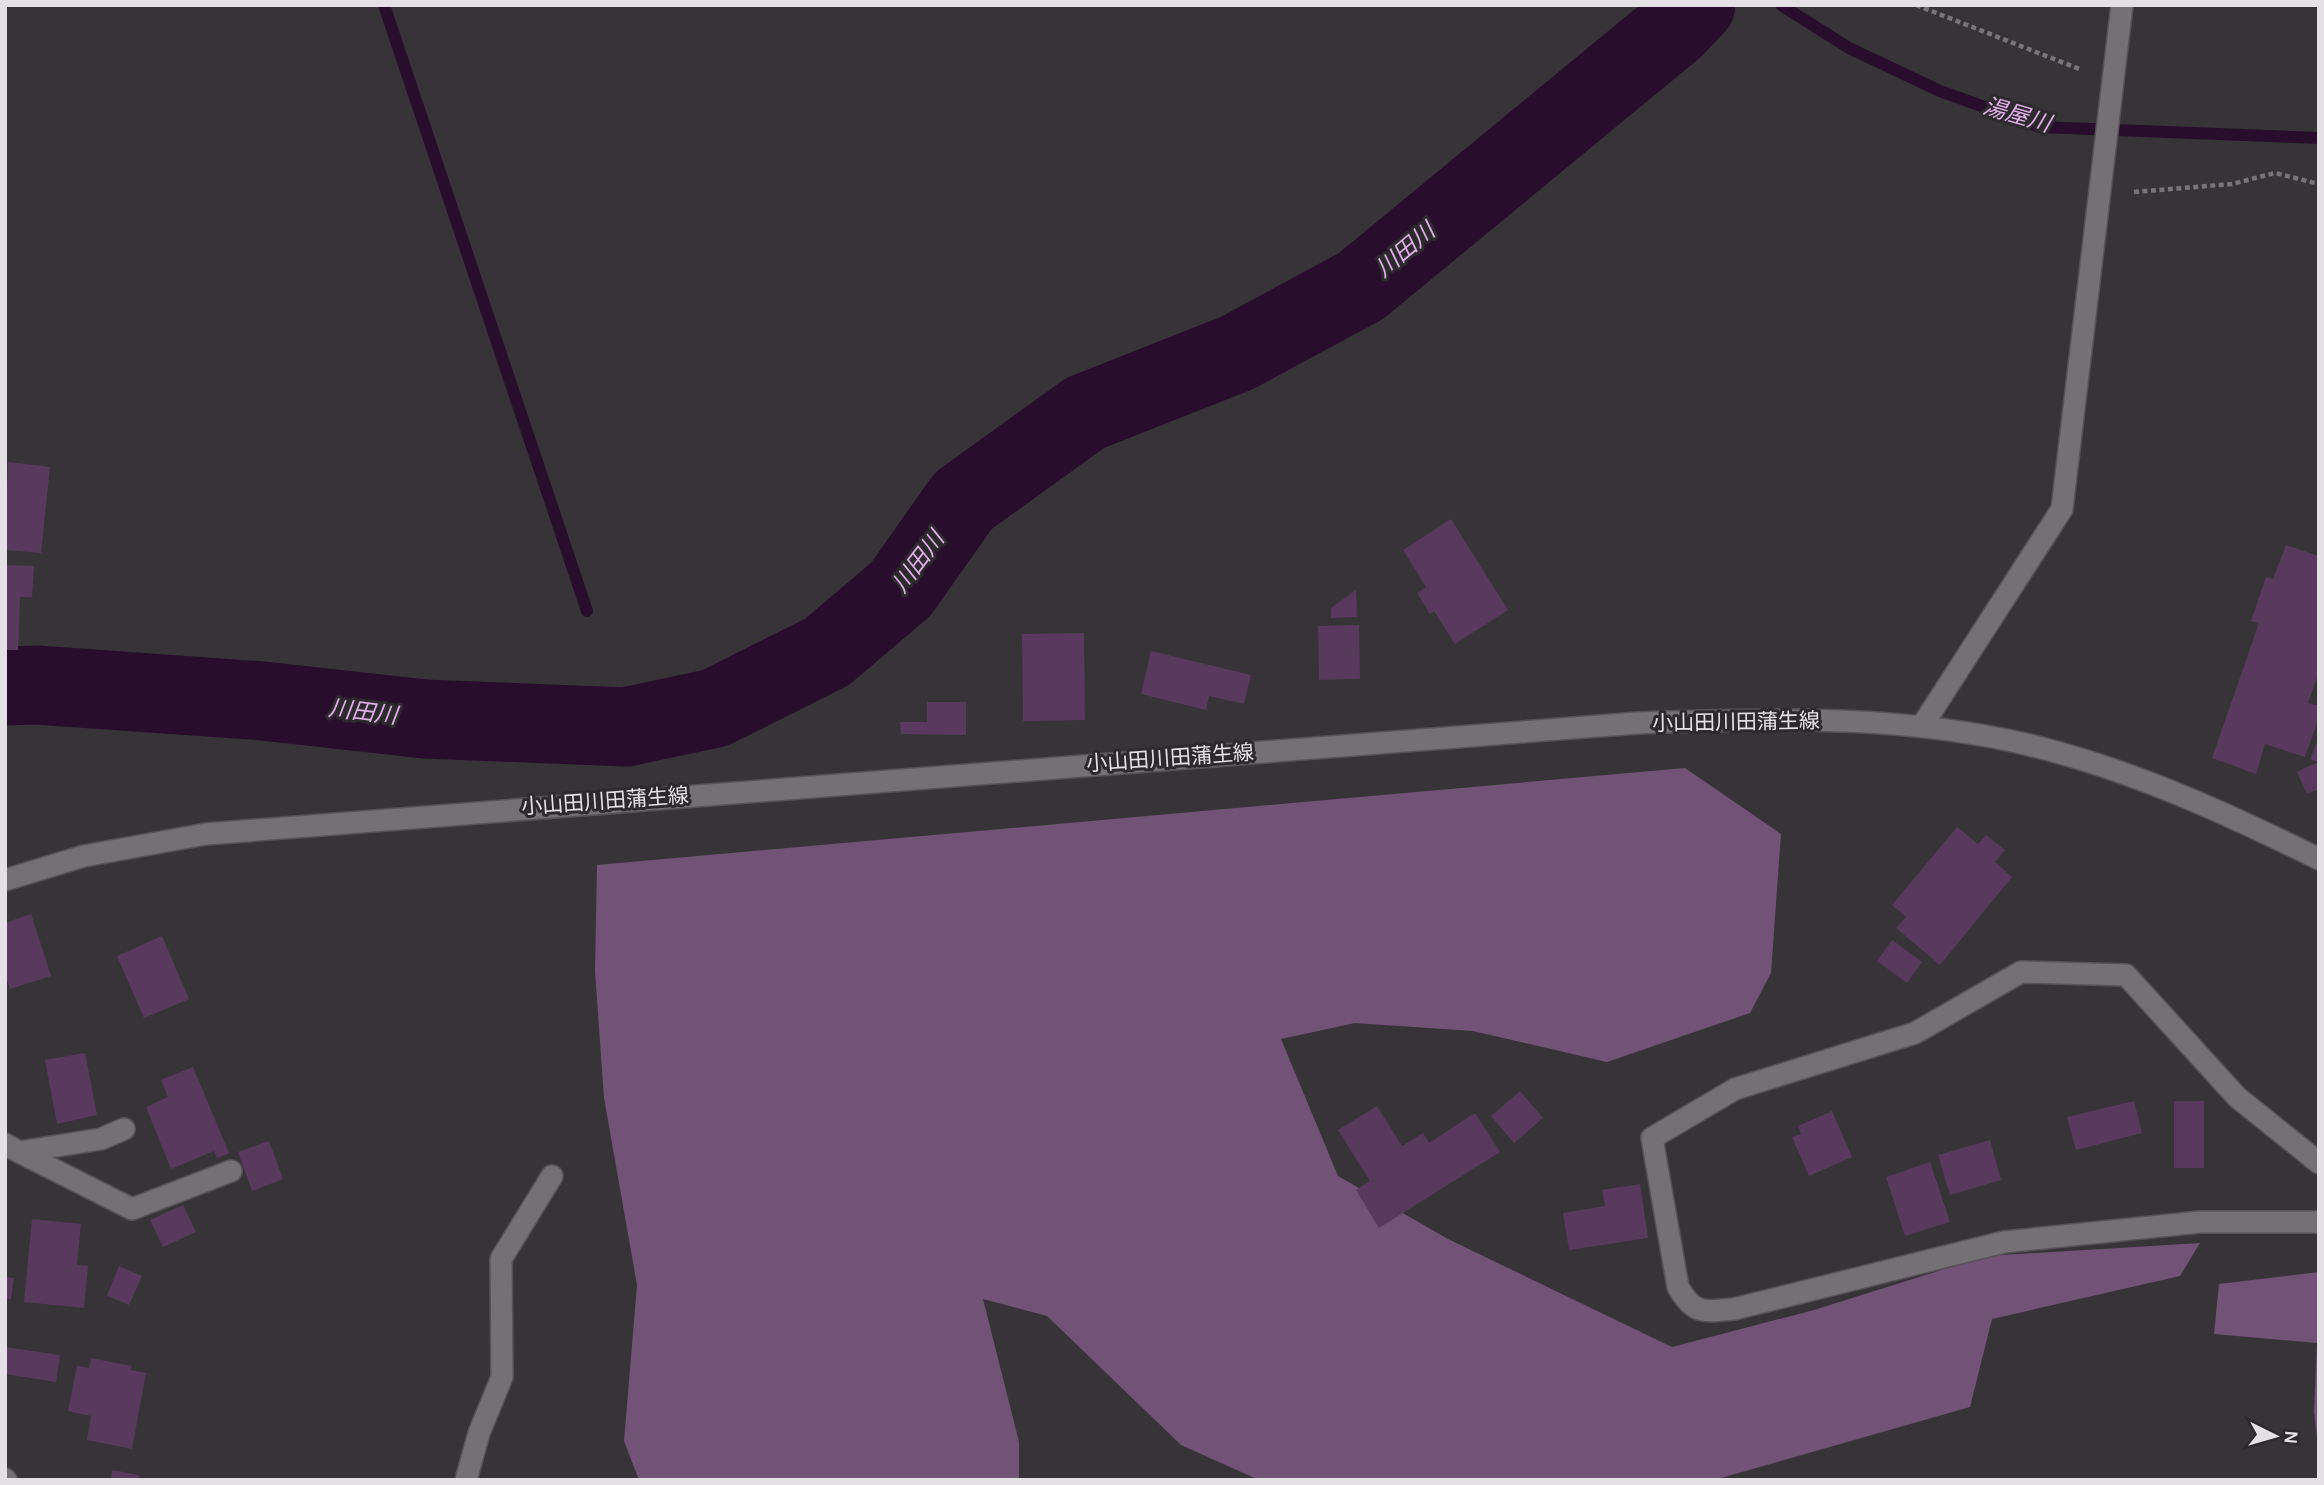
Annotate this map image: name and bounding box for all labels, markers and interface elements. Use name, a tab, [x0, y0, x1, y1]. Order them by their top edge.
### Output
water label: 湯屋川	[1980, 93, 2057, 138]
water label: 川田川	[1370, 216, 1442, 283]
water label: 川田川	[886, 524, 951, 598]
water label: 川田川	[327, 694, 402, 730]
street label: 小山田川田蒲生線	[1652, 709, 1820, 735]
street label: 小山田川田蒲生線	[1085, 740, 1255, 776]
street label: 小山田川田蒲生線	[520, 783, 690, 819]
north arrow	[2240, 1401, 2310, 1471]
text: N	[2279, 1430, 2302, 1445]

